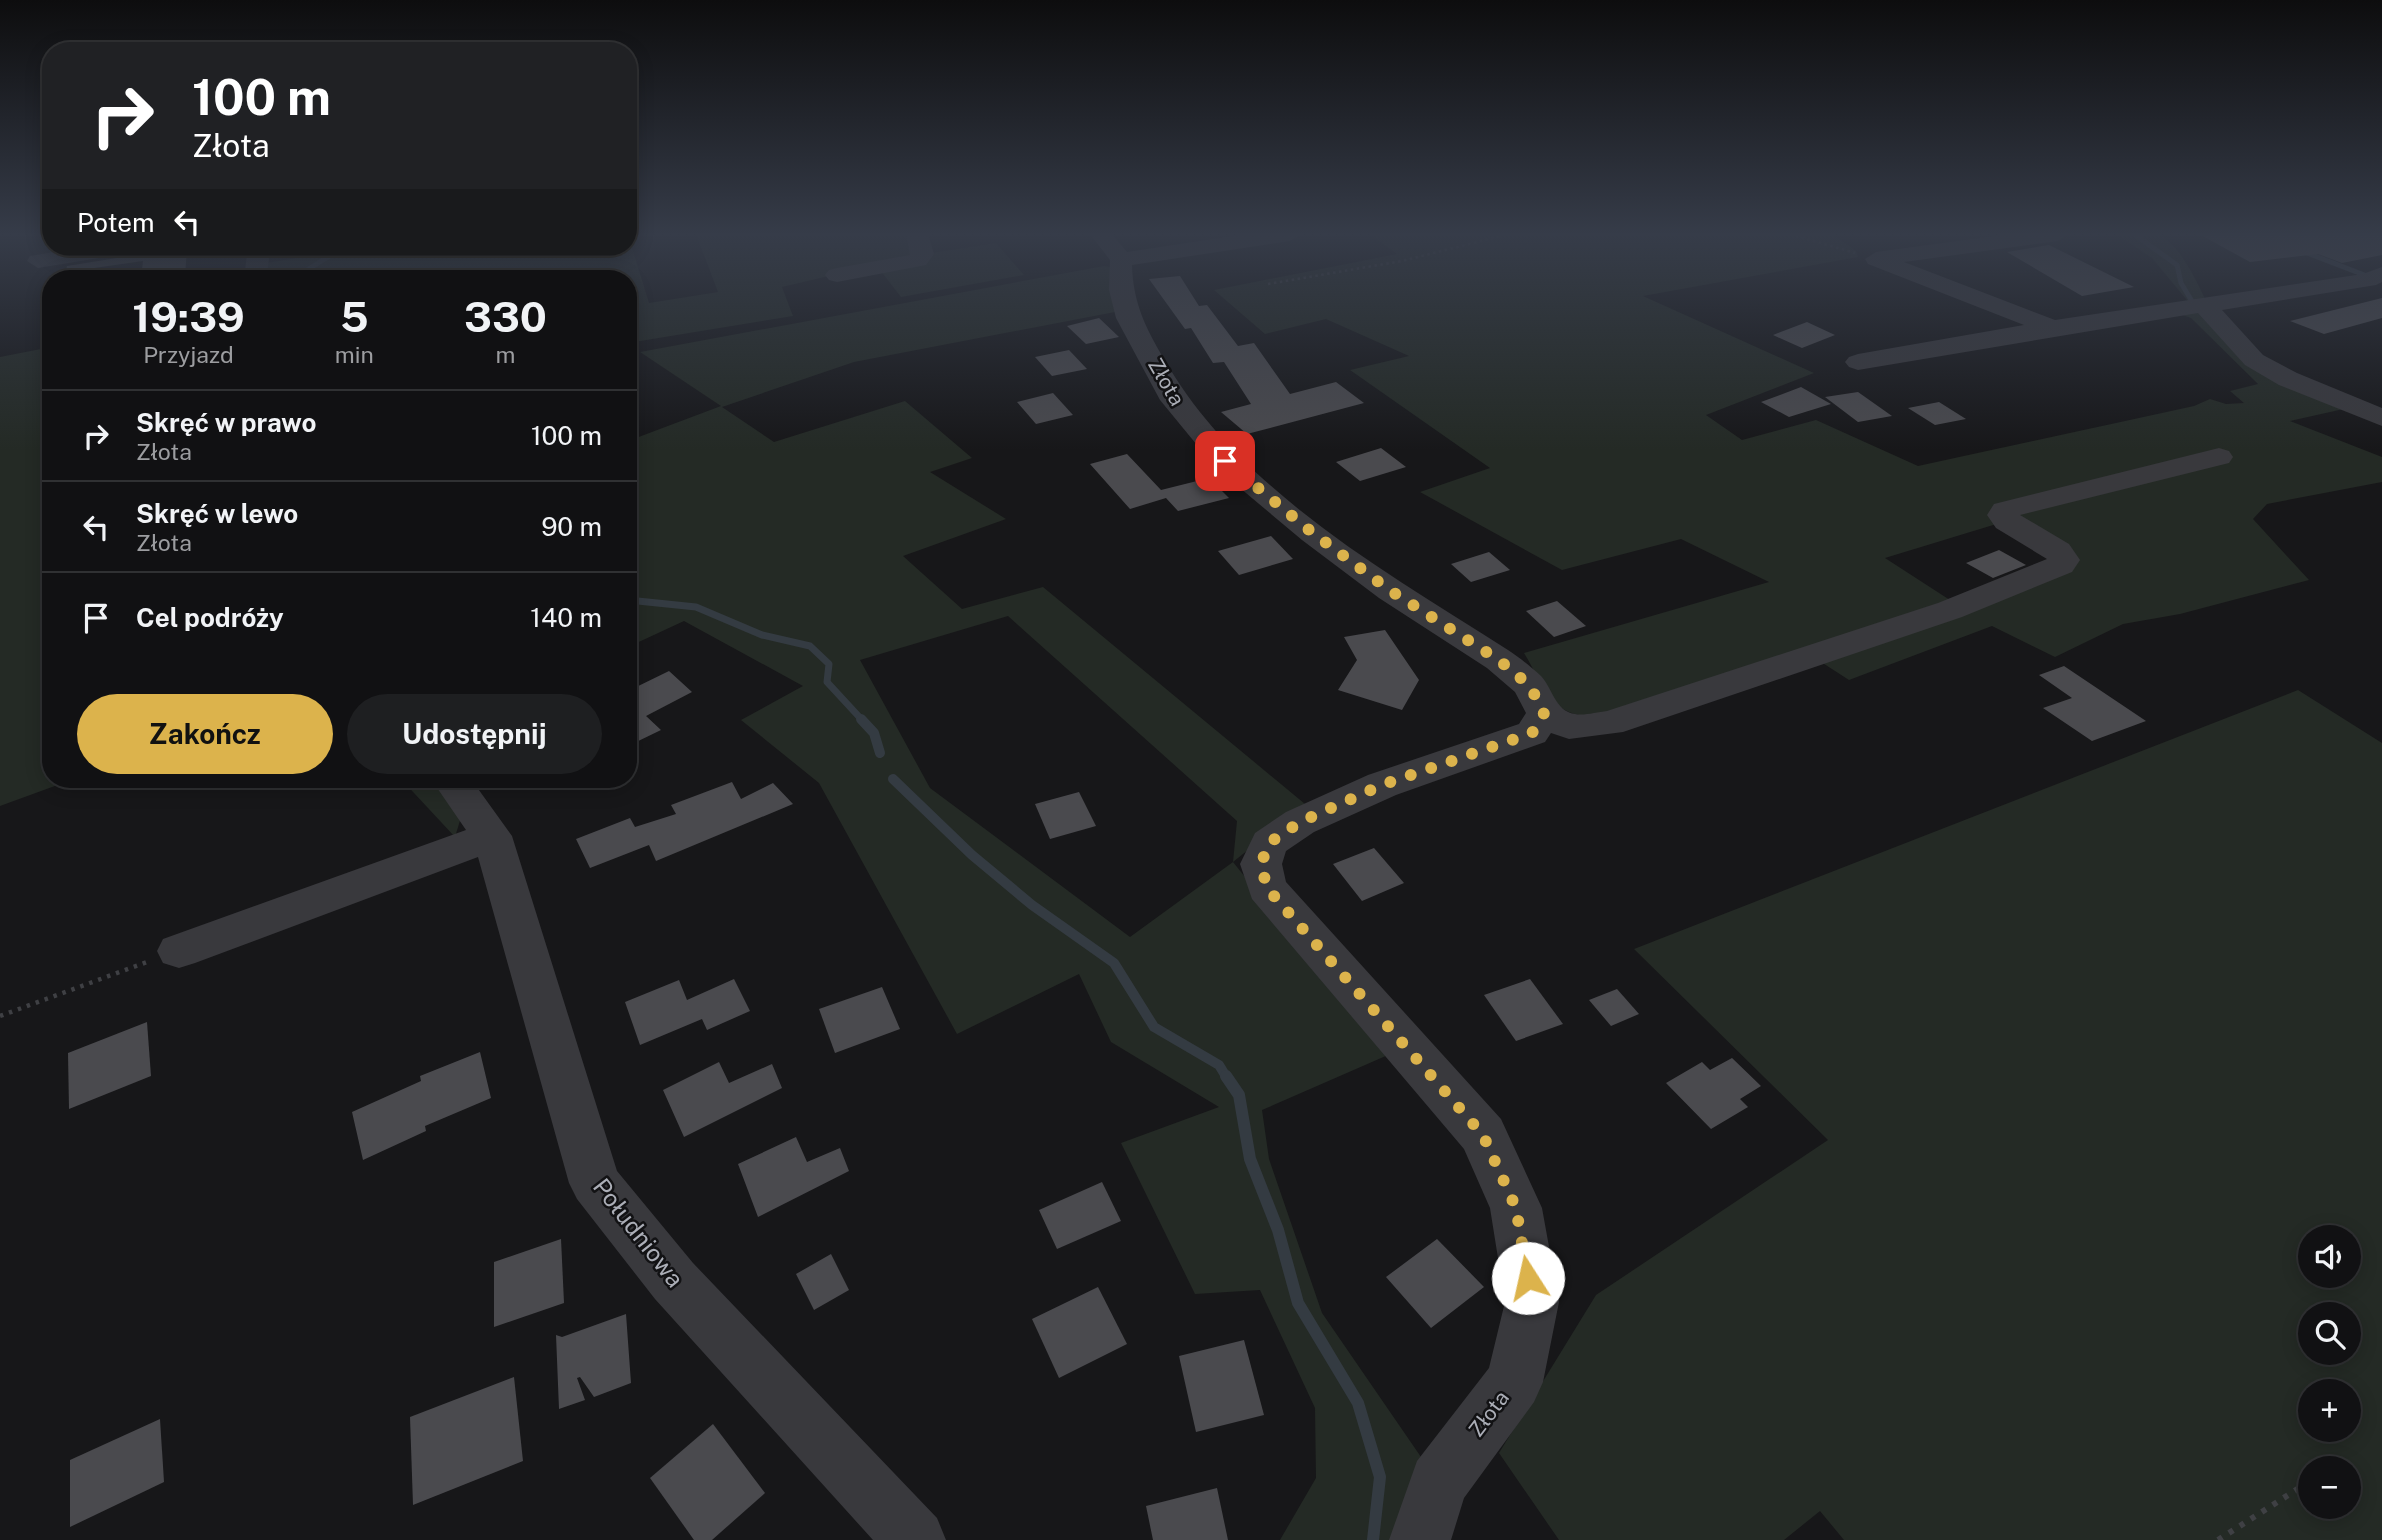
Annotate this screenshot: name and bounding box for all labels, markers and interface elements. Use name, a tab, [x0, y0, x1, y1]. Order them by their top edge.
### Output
text: 100 m	[192, 68, 331, 126]
icon: right	[77, 70, 168, 161]
text: Złota	[192, 127, 270, 164]
icon: left	[168, 203, 206, 241]
text: Potem	[77, 207, 154, 238]
text: 19:39	[132, 292, 245, 341]
text: 5	[340, 292, 369, 341]
text: 330	[464, 292, 547, 341]
text: Przyjazd	[143, 341, 234, 368]
text: min	[335, 341, 374, 368]
text: m	[495, 341, 515, 368]
street label: Złota	[1143, 353, 1190, 410]
text: Skręć w prawo	[136, 407, 316, 438]
icon: right	[77, 417, 115, 455]
text: 100 m	[531, 420, 602, 451]
pin	[1195, 431, 1255, 491]
text: Złota	[136, 438, 192, 465]
icon: arrive	[1206, 442, 1244, 480]
text: Skręć w lewo	[136, 498, 298, 529]
icon: left	[77, 508, 115, 546]
text: 90 m	[541, 511, 602, 542]
text: Złota	[136, 529, 192, 556]
icon: arrive	[77, 599, 115, 637]
text: Cel podróży	[136, 602, 284, 633]
text: 140 m	[530, 602, 602, 633]
button: Zakończ	[77, 694, 333, 774]
button: Udostępnij	[347, 694, 602, 774]
street label: Południowa	[588, 1173, 690, 1292]
map controls	[2298, 1225, 2361, 1519]
button: sound	[2298, 1225, 2361, 1288]
position arrow	[1491, 1241, 1565, 1315]
button: search	[2298, 1302, 2361, 1365]
button: +	[2298, 1379, 2361, 1442]
street label: Złota	[1463, 1386, 1514, 1442]
button: −	[2298, 1456, 2361, 1519]

